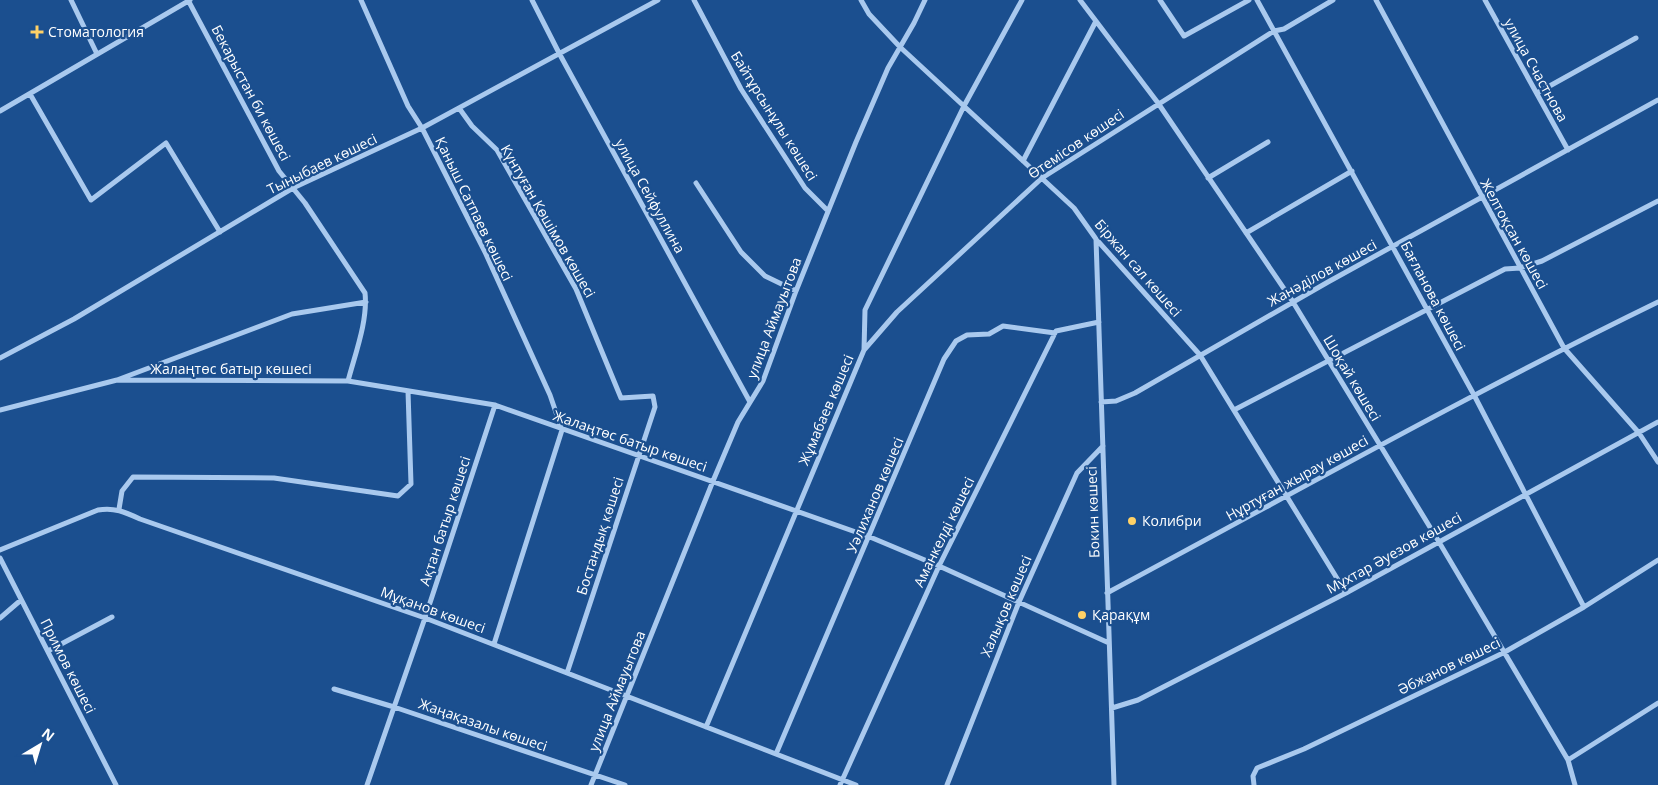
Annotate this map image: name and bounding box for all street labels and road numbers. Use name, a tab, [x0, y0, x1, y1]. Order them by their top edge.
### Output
street label: улица Счастнова	[1500, 15, 1573, 125]
street label: Бекарыстан би көшесі	[208, 21, 295, 164]
street label: Байтұрсынұлы көшесі	[727, 47, 822, 184]
street label: Өтемісов көшесі	[1024, 104, 1128, 183]
street label: Тыныбаев көшесі	[264, 129, 380, 198]
street label: Қаныш Сатпаев көшесі	[431, 134, 518, 284]
street label: улица Сейфуллина	[611, 135, 690, 256]
street label: Күнтуған Көшімов көшесі	[497, 141, 600, 301]
street label: Желтоқсан көшесі	[1476, 175, 1553, 292]
street label: Біржан сал көшесі	[1091, 215, 1186, 321]
street label: Жанәділов көшесі	[1264, 235, 1380, 310]
street label: Бағланова көшесі	[1397, 238, 1470, 354]
street label: улица Аймауытова	[742, 254, 805, 381]
street label: Шоқай көшесі	[1319, 331, 1386, 424]
street label: Жұмабаев көшесі	[794, 351, 857, 468]
street label: Жалаңтөс батыр көшесі	[150, 359, 312, 378]
street label: Жалаңтөс батыр көшесі	[551, 405, 710, 476]
street label: Нұртуған жырау көшесі	[1222, 430, 1371, 525]
street label: Уәлиханов көшесі	[842, 434, 907, 555]
street label: Ақтан батыр көшесі	[415, 454, 474, 588]
street label: Бокин көшесі	[1081, 466, 1104, 558]
street label: Бостандық көшесі	[571, 474, 628, 597]
street label: Аманкелді көшесі	[909, 474, 978, 590]
street label: Мұхтар Әуезов көшесі	[1323, 507, 1465, 598]
street label: Халықов көшесі	[976, 552, 1035, 659]
street label: Мұқанов көшесі	[378, 582, 488, 637]
street label: Примов көшесі	[36, 615, 101, 717]
street label: улица Аймауытова	[584, 628, 649, 754]
street label: Әбжанов көшесі	[1394, 633, 1503, 699]
street label: Жаңақазалы көшесі	[416, 694, 550, 755]

